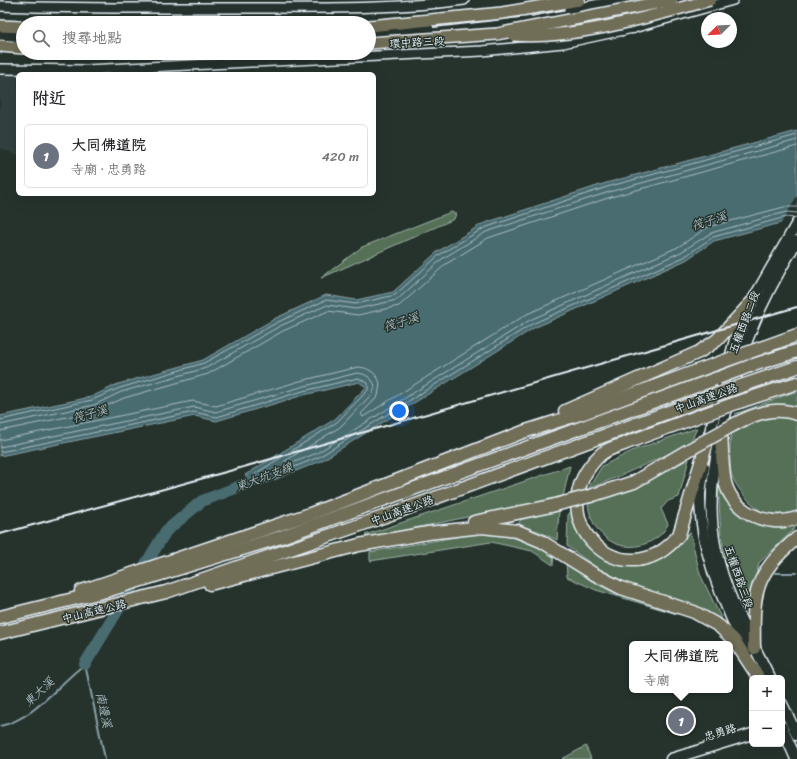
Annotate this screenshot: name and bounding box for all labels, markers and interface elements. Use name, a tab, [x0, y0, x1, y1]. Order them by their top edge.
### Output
north arrow	[701, 12, 737, 48]
search box	[16, 16, 376, 60]
text: 搜尋地點	[62, 25, 122, 51]
icon: search	[30, 27, 52, 49]
street label: 環中路三段	[389, 32, 445, 53]
text: 附近	[32, 83, 66, 113]
text: 大同佛道院	[71, 132, 146, 158]
text: 1	[43, 145, 49, 168]
text: 420 m	[322, 145, 359, 168]
text: 寺廟 · 忠勇路	[71, 158, 146, 181]
water label: 筏子溪	[688, 205, 730, 237]
street label: 五權西路二段	[724, 288, 765, 356]
water label: 筏子溪	[380, 306, 422, 338]
street label: 中山高速公路	[672, 378, 740, 419]
water label: 筏子溪	[70, 398, 111, 430]
your location	[389, 401, 409, 421]
water label: 東大坑支線	[232, 456, 297, 498]
street label: 中山高速公路	[368, 490, 436, 531]
street label: 五權西路三段	[719, 543, 758, 611]
street label: 中山高速公路	[60, 594, 128, 629]
popup	[629, 641, 733, 693]
text: 大同佛道院	[643, 643, 719, 669]
text: 寺廟	[643, 669, 670, 692]
water label: 東大溪	[18, 671, 60, 712]
map controls	[749, 675, 785, 747]
button: +	[749, 675, 785, 711]
water label: 南邊溪	[89, 690, 119, 731]
pin: 1	[668, 706, 694, 736]
button: −	[749, 711, 785, 747]
street label: 忠勇路	[702, 719, 739, 746]

